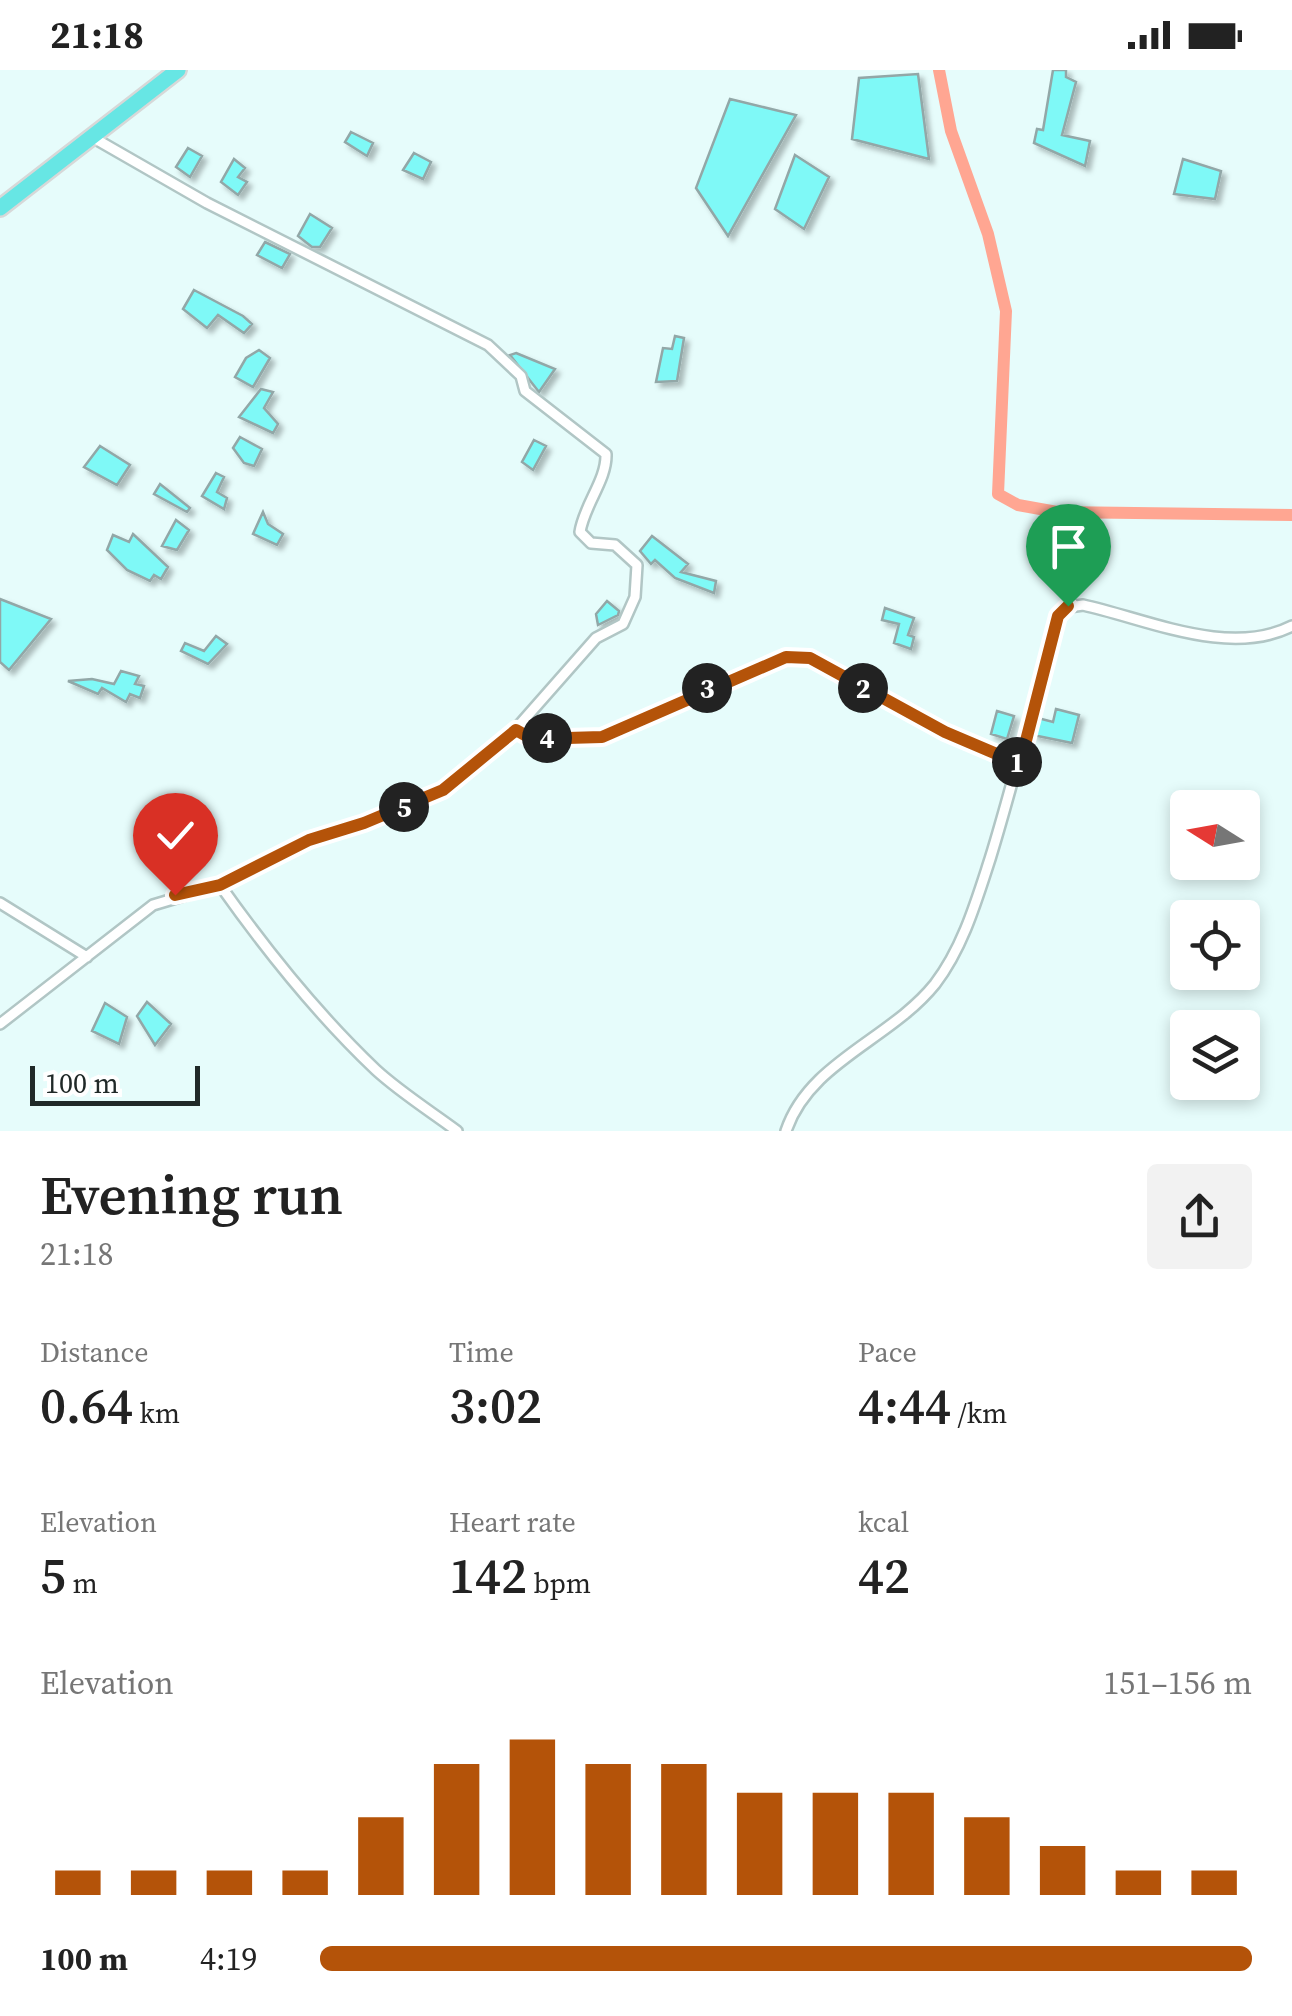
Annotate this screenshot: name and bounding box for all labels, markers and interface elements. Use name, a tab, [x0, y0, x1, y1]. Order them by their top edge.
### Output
text: 21:18	[50, 9, 144, 61]
pin	[1026, 504, 1111, 607]
icon: arrive	[1041, 519, 1096, 574]
pin: 3	[682, 663, 732, 713]
pin: 2	[838, 663, 888, 713]
text: 3	[699, 669, 715, 707]
text: 2	[855, 669, 871, 707]
pin: 4	[522, 713, 572, 763]
text: 4	[539, 719, 555, 757]
pin: 1	[992, 737, 1042, 787]
text: 1	[1009, 743, 1025, 781]
pin: 5	[379, 782, 429, 832]
text: 5	[396, 788, 412, 826]
north arrow	[1170, 790, 1260, 880]
map controls	[1170, 790, 1260, 1100]
pin	[133, 793, 218, 896]
icon: check	[148, 808, 203, 863]
button: locate	[1170, 900, 1260, 990]
button: layers	[1170, 1010, 1260, 1100]
scale bar	[30, 1061, 200, 1106]
text: 100 m	[45, 1064, 119, 1102]
text: Evening run	[40, 1157, 343, 1232]
button: share	[1147, 1164, 1252, 1269]
text: 21:18	[40, 1232, 114, 1276]
text: Distance	[40, 1333, 149, 1371]
text: Time	[449, 1333, 514, 1371]
text: Pace	[858, 1333, 917, 1371]
text: 0.64	[40, 1371, 133, 1440]
text: 3:02	[449, 1371, 542, 1440]
text: 4:44	[858, 1371, 951, 1440]
text: km	[133, 1394, 180, 1432]
text: /km	[951, 1394, 1007, 1432]
text: Elevation	[40, 1503, 157, 1541]
text: Heart rate	[449, 1503, 576, 1541]
text: kcal	[858, 1503, 909, 1541]
text: 5	[40, 1541, 66, 1610]
text: 142	[449, 1541, 527, 1610]
text: 42	[858, 1541, 910, 1610]
text: m	[66, 1564, 98, 1602]
text: bpm	[527, 1564, 591, 1602]
text: Elevation	[40, 1661, 174, 1705]
text: 151–156 m	[1103, 1661, 1252, 1705]
text: 100 m	[40, 1937, 128, 1981]
text: 4:19	[200, 1937, 258, 1981]

